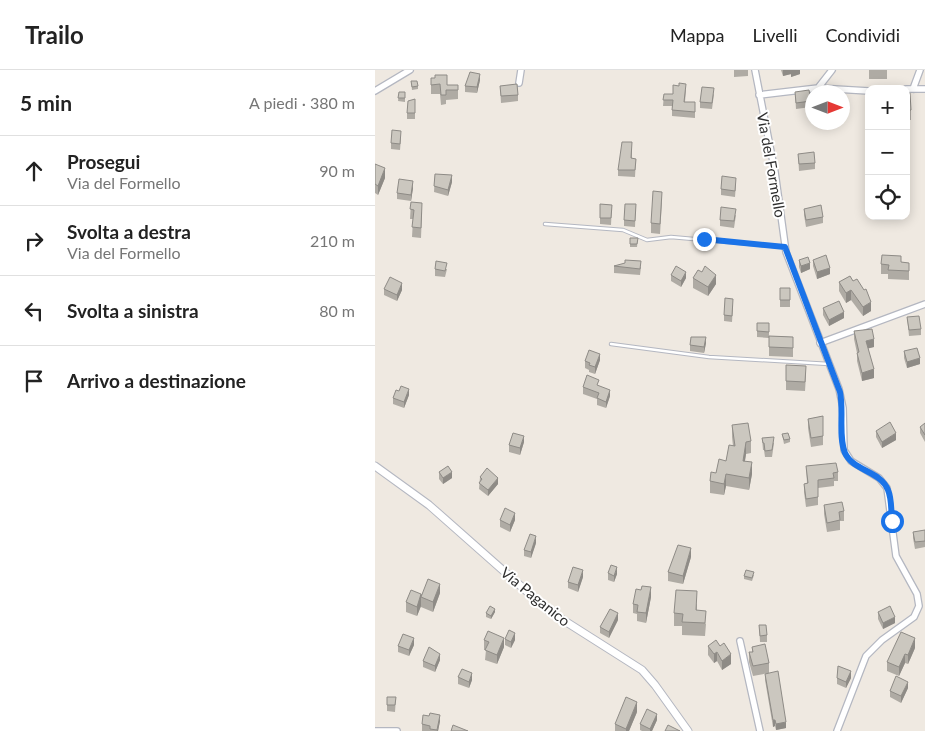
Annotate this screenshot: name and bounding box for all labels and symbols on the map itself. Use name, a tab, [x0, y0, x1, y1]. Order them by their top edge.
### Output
north arrow	[805, 85, 850, 130]
street label: Via del Formello	[754, 111, 790, 219]
route end	[693, 228, 716, 251]
route start	[881, 510, 904, 533]
street label: Via Paganico	[497, 563, 574, 630]

